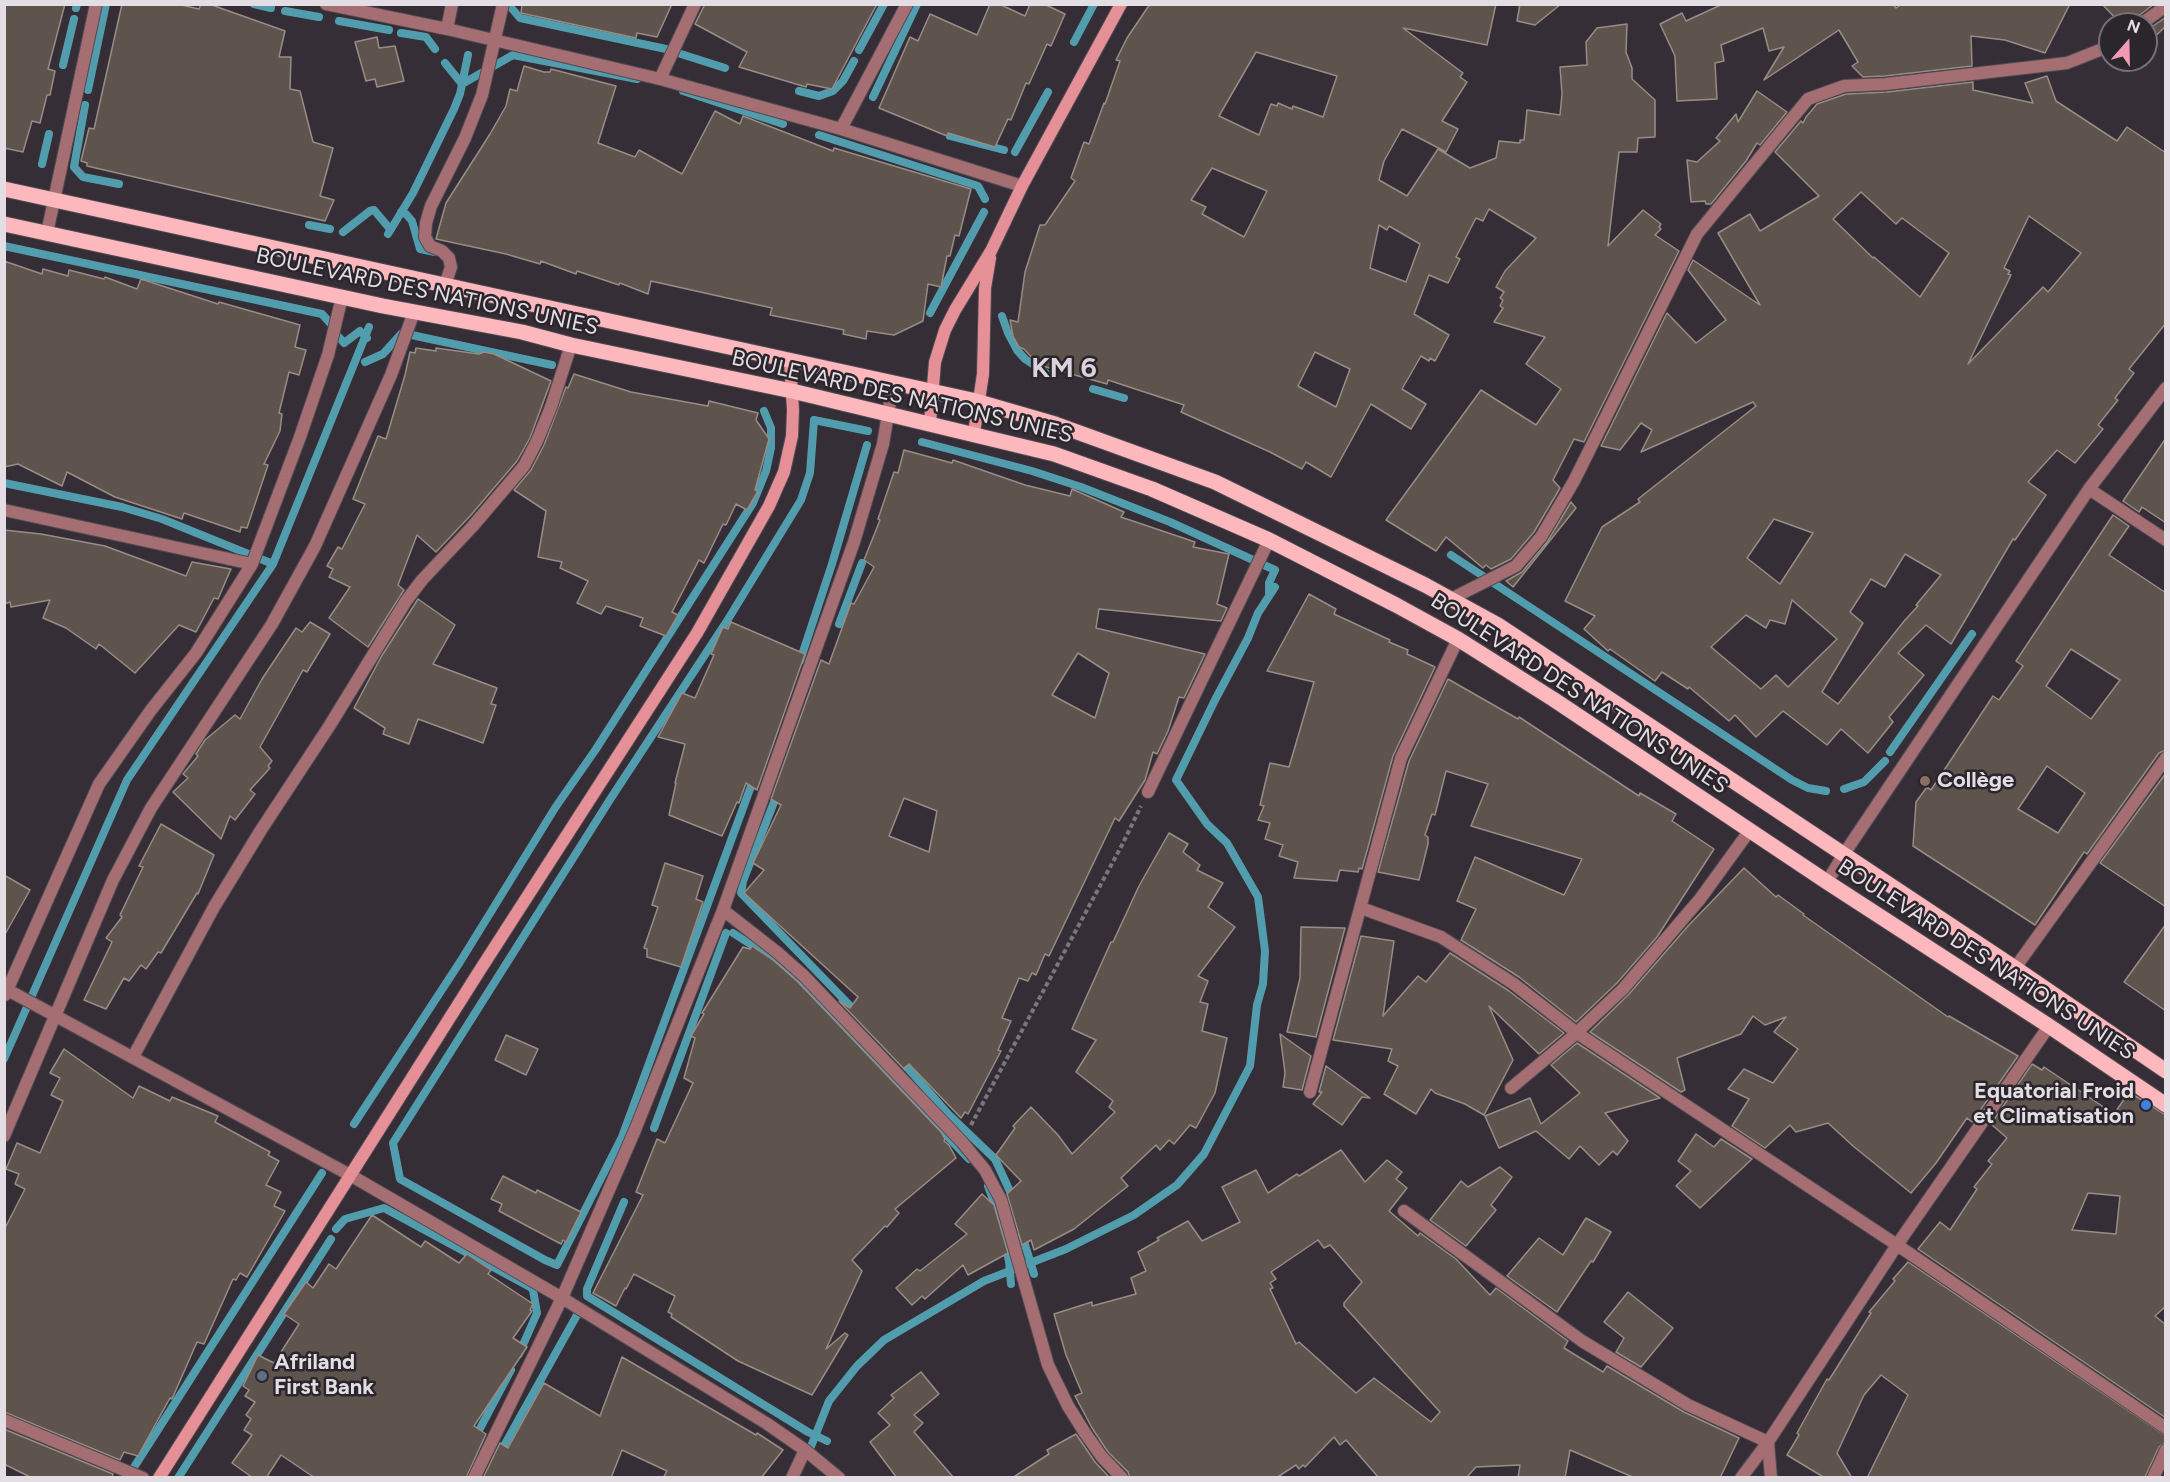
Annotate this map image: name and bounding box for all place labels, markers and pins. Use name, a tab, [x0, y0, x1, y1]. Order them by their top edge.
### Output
place label: Collège	[1937, 768, 2014, 794]
marker: Collège	[1918, 774, 1932, 788]
place label: Equatorial Froid et Climatisation	[1973, 1079, 2134, 1130]
marker: Equatorial Froid et Climatisation	[2139, 1098, 2153, 1112]
place label: Afriland First Bank	[274, 1350, 374, 1402]
marker: Afriland First Bank	[255, 1369, 269, 1383]

